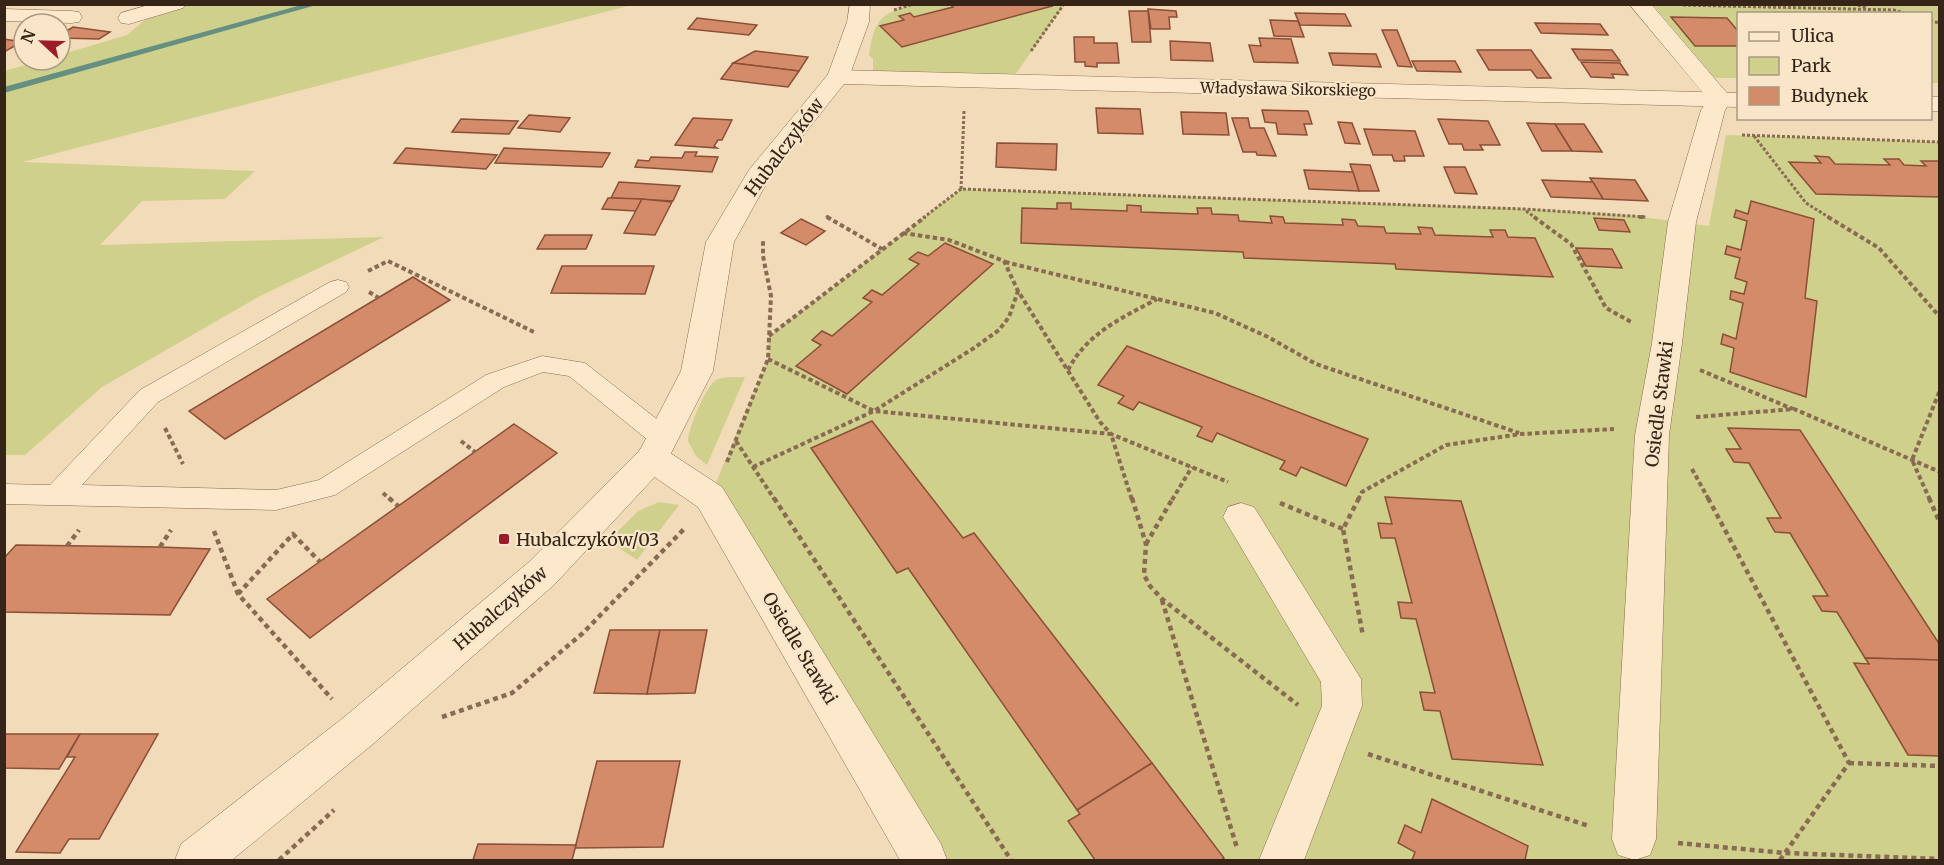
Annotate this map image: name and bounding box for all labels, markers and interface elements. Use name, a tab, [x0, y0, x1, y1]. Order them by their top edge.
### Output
north arrow	[12, 12, 72, 72]
legend	[1737, 12, 1932, 120]
text: Ulica	[1791, 24, 1835, 47]
text: N	[16, 26, 40, 46]
text: Park	[1791, 54, 1832, 77]
street label: Władysława Sikorskiego	[1199, 78, 1376, 100]
text: Budynek	[1791, 84, 1869, 107]
street label: Hubalczyków	[740, 93, 829, 201]
street label: Osiedle Stawki	[1640, 339, 1678, 468]
place label: Hubalczyków/03	[516, 528, 659, 551]
marker: Hubalczyków/03	[497, 532, 511, 546]
street label: Hubalczyków	[448, 560, 552, 655]
street label: Osiedle Stawki	[757, 588, 843, 709]

